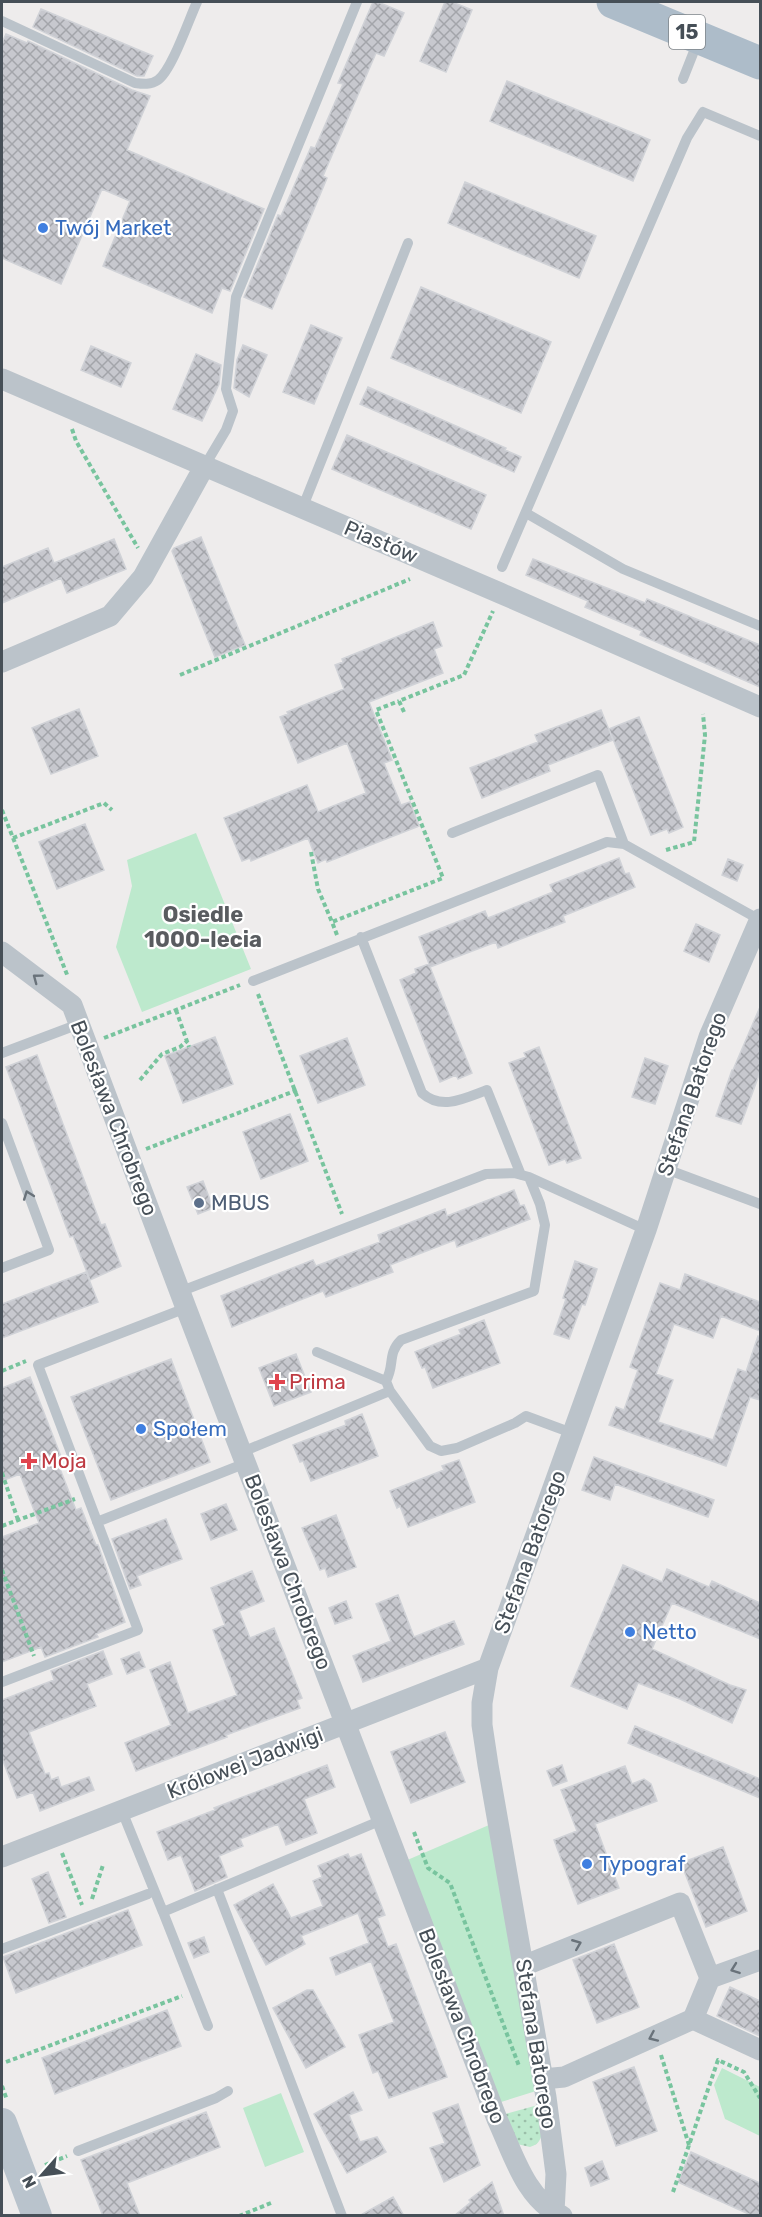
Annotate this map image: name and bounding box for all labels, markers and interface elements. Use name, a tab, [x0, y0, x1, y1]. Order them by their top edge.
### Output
road number: 15	[669, 15, 705, 49]
place label: Twój Market	[55, 215, 171, 240]
marker: Twój Market	[36, 221, 50, 235]
street label: Piastów	[341, 515, 422, 568]
district label: Osiedle 1000-lecia	[144, 901, 262, 953]
one-way arrow	[32, 974, 43, 985]
street label: Stefana Batorego	[652, 1009, 731, 1179]
street label: Bolesława Chrobrego	[66, 1016, 163, 1219]
place label: MBUS	[211, 1190, 270, 1215]
one-way arrow	[23, 1191, 36, 1201]
marker: MBUS	[192, 1196, 206, 1210]
place label: Prima	[289, 1369, 346, 1394]
marker: Prima	[270, 1375, 284, 1389]
place label: Społem	[153, 1416, 227, 1441]
marker: Społem	[134, 1422, 148, 1436]
place label: Moja	[41, 1448, 87, 1473]
marker: Moja	[22, 1454, 36, 1468]
street label: Stefana Batorego	[488, 1467, 571, 1637]
street label: Bolesława Chrobrego	[240, 1470, 337, 1673]
place label: Netto	[642, 1619, 697, 1644]
marker: Netto	[623, 1625, 637, 1639]
street label: Królowej Jadwigi	[163, 1721, 326, 1804]
place label: Typograf	[599, 1851, 686, 1876]
marker: Typograf	[580, 1857, 594, 1871]
street label: Bolesława Chrobrego	[414, 1924, 511, 2127]
one-way arrow	[571, 1939, 582, 1951]
street label: Stefana Batorego	[511, 1957, 562, 2131]
one-way arrow	[730, 1961, 741, 1974]
one-way arrow	[648, 2029, 659, 2041]
north arrow	[12, 2145, 72, 2205]
text: N	[18, 2172, 40, 2191]

